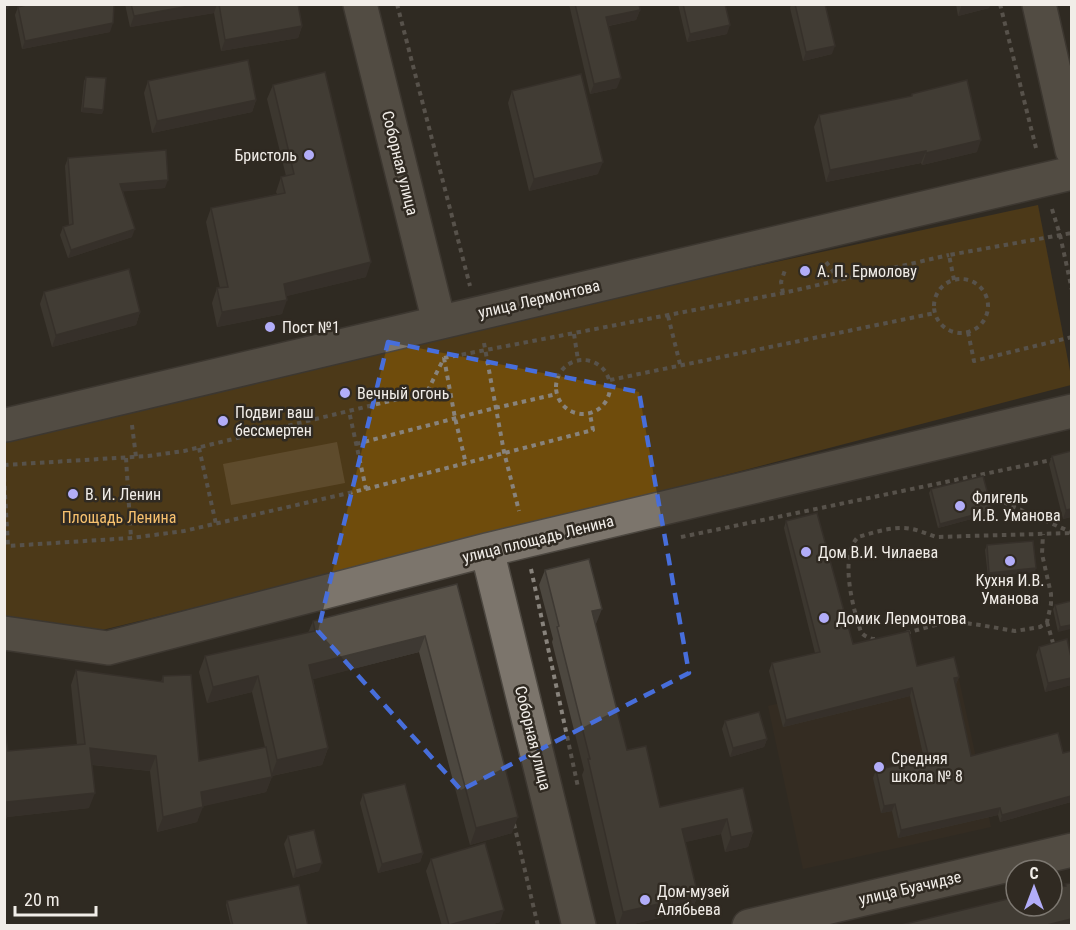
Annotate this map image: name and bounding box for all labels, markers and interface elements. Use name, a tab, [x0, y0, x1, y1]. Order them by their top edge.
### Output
street label: Соборная улица	[378, 109, 422, 217]
place label: Бристоль	[235, 146, 297, 165]
marker: Бристоль	[302, 148, 316, 162]
place label: А. П. Ермолову	[817, 262, 917, 281]
marker: А. П. Ермолову	[798, 264, 812, 278]
street label: улица Лермонтова	[476, 276, 602, 322]
place label: Пост №1	[282, 318, 340, 337]
marker: Пост №1	[263, 320, 277, 334]
place label: Вечный огонь	[357, 384, 449, 403]
marker: Вечный огонь	[338, 386, 352, 400]
place label: Подвиг ваш бессмертен	[235, 403, 314, 440]
marker: Подвиг ваш бессмертен	[216, 414, 230, 428]
place label: В. И. Ленин	[85, 485, 161, 504]
marker: В. И. Ленин	[66, 487, 80, 501]
place label: Флигель И.В. Уманова	[972, 488, 1061, 525]
marker: Флигель И.В. Уманова	[953, 499, 967, 513]
park label: Площадь Ленина	[62, 508, 176, 527]
street label: улица площадь Ленина	[460, 511, 616, 567]
place label: Дом В.И. Чилаева	[818, 543, 938, 562]
marker: Дом В.И. Чилаева	[799, 545, 813, 559]
marker: Кухня И.В. Уманова	[1003, 554, 1017, 568]
place label: Кухня И.В. Уманова	[976, 571, 1044, 608]
place label: Домик Лермонтова	[836, 609, 966, 628]
marker: Домик Лермонтова	[817, 611, 831, 625]
street label: Соборная улица	[511, 684, 555, 792]
place label: Средняя школа № 8	[891, 749, 963, 786]
marker: Средняя школа № 8	[872, 760, 886, 774]
north arrow	[1004, 858, 1064, 918]
text: С	[1029, 864, 1039, 883]
street label: улица Буачидзе	[857, 867, 963, 909]
scale bar	[15, 879, 96, 917]
place label: Дом-музей Алябьева	[657, 882, 730, 919]
text: 20 m	[24, 889, 59, 910]
marker: Дом-музей Алябьева	[638, 893, 652, 907]

